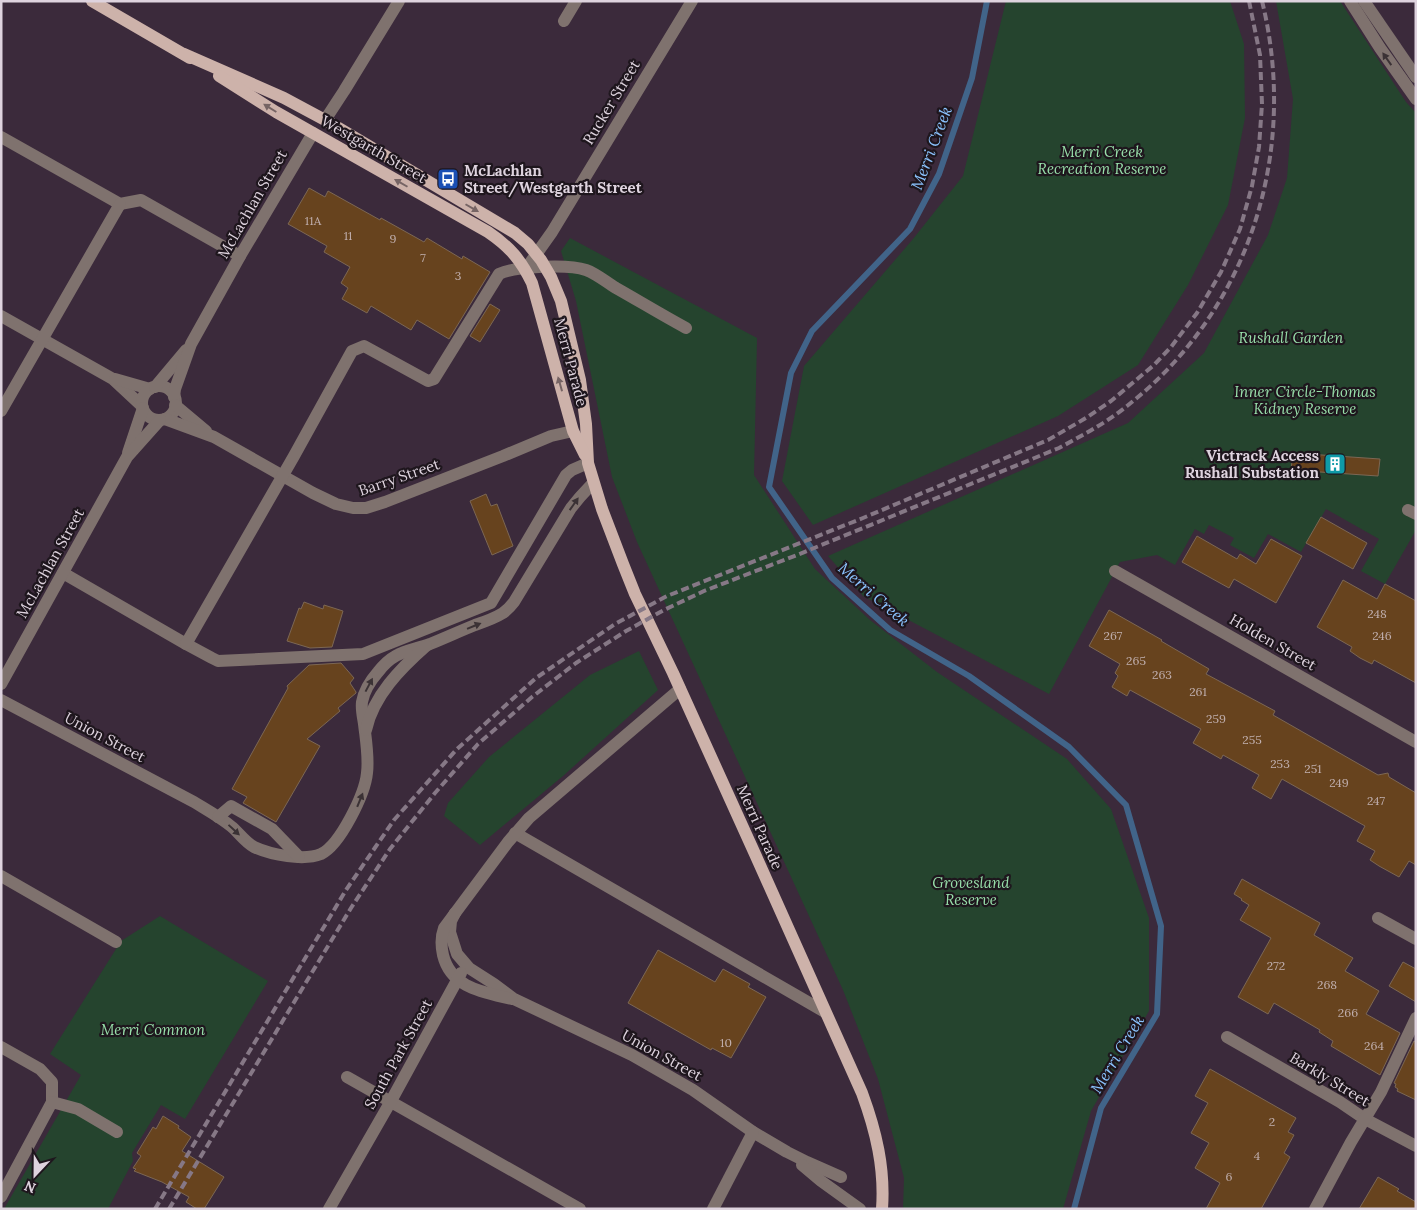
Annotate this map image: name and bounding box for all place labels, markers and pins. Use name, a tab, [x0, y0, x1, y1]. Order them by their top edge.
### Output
place label: McLachlan Street/Westgarth Street	[464, 161, 643, 198]
bus stop icon: McLachlan Street/Westgarth Street	[436, 167, 460, 191]
place label: Victrack Access Rushall Substation	[1185, 446, 1319, 482]
building icon: Victrack Access Rushall Substation	[1323, 452, 1347, 476]

